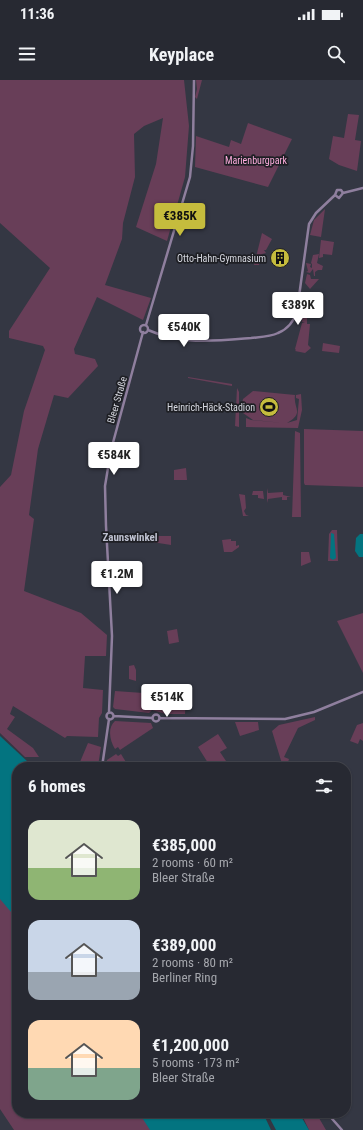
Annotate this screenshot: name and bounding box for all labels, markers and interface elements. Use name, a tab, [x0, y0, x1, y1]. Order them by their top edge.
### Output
text: 11:36	[20, 5, 54, 23]
icon: menu	[16, 43, 38, 65]
icon: search	[325, 43, 347, 65]
text: Keyplace	[149, 44, 214, 65]
park label: Marienburgpark	[225, 155, 288, 166]
pin: €385K	[152, 203, 208, 237]
text: €385K	[163, 208, 197, 223]
building icon: Otto-Hahn-Gymnasium	[269, 247, 291, 269]
place label: Otto-Hahn-Gymnasium	[177, 253, 266, 264]
pin: €389K	[270, 292, 326, 326]
text: €389K	[281, 297, 315, 312]
pin: €540K	[156, 314, 212, 348]
text: €540K	[167, 319, 201, 334]
street label: Bleer Straße	[105, 375, 129, 425]
sports icon: Heinrich-Häck-Stadion	[258, 396, 280, 418]
place label: Heinrich-Häck-Stadion	[167, 402, 255, 413]
pin: €584K	[86, 442, 142, 476]
text: €584K	[97, 447, 131, 462]
district label: Zaunswinkel	[102, 531, 158, 544]
pin: €1.2M	[89, 561, 145, 595]
text: €1.2M	[100, 566, 134, 581]
pin: €514K	[139, 684, 195, 718]
text: €514K	[150, 689, 184, 704]
icon: filters	[313, 775, 335, 797]
text: 6 homes	[28, 776, 86, 796]
text: €385,000	[152, 835, 216, 855]
icon: home	[60, 836, 108, 884]
text: 2 rooms · 60 m²	[152, 855, 233, 870]
text: Bleer Straße	[152, 870, 215, 885]
text: €389,000	[152, 935, 216, 955]
icon: home	[60, 936, 108, 984]
text: 2 rooms · 80 m²	[152, 955, 233, 970]
text: Berliner Ring	[152, 970, 217, 985]
text: €1,200,000	[152, 1035, 229, 1055]
icon: home	[60, 1036, 108, 1084]
text: 5 rooms · 173 m²	[152, 1055, 239, 1070]
text: Bleer Straße	[152, 1070, 215, 1085]

